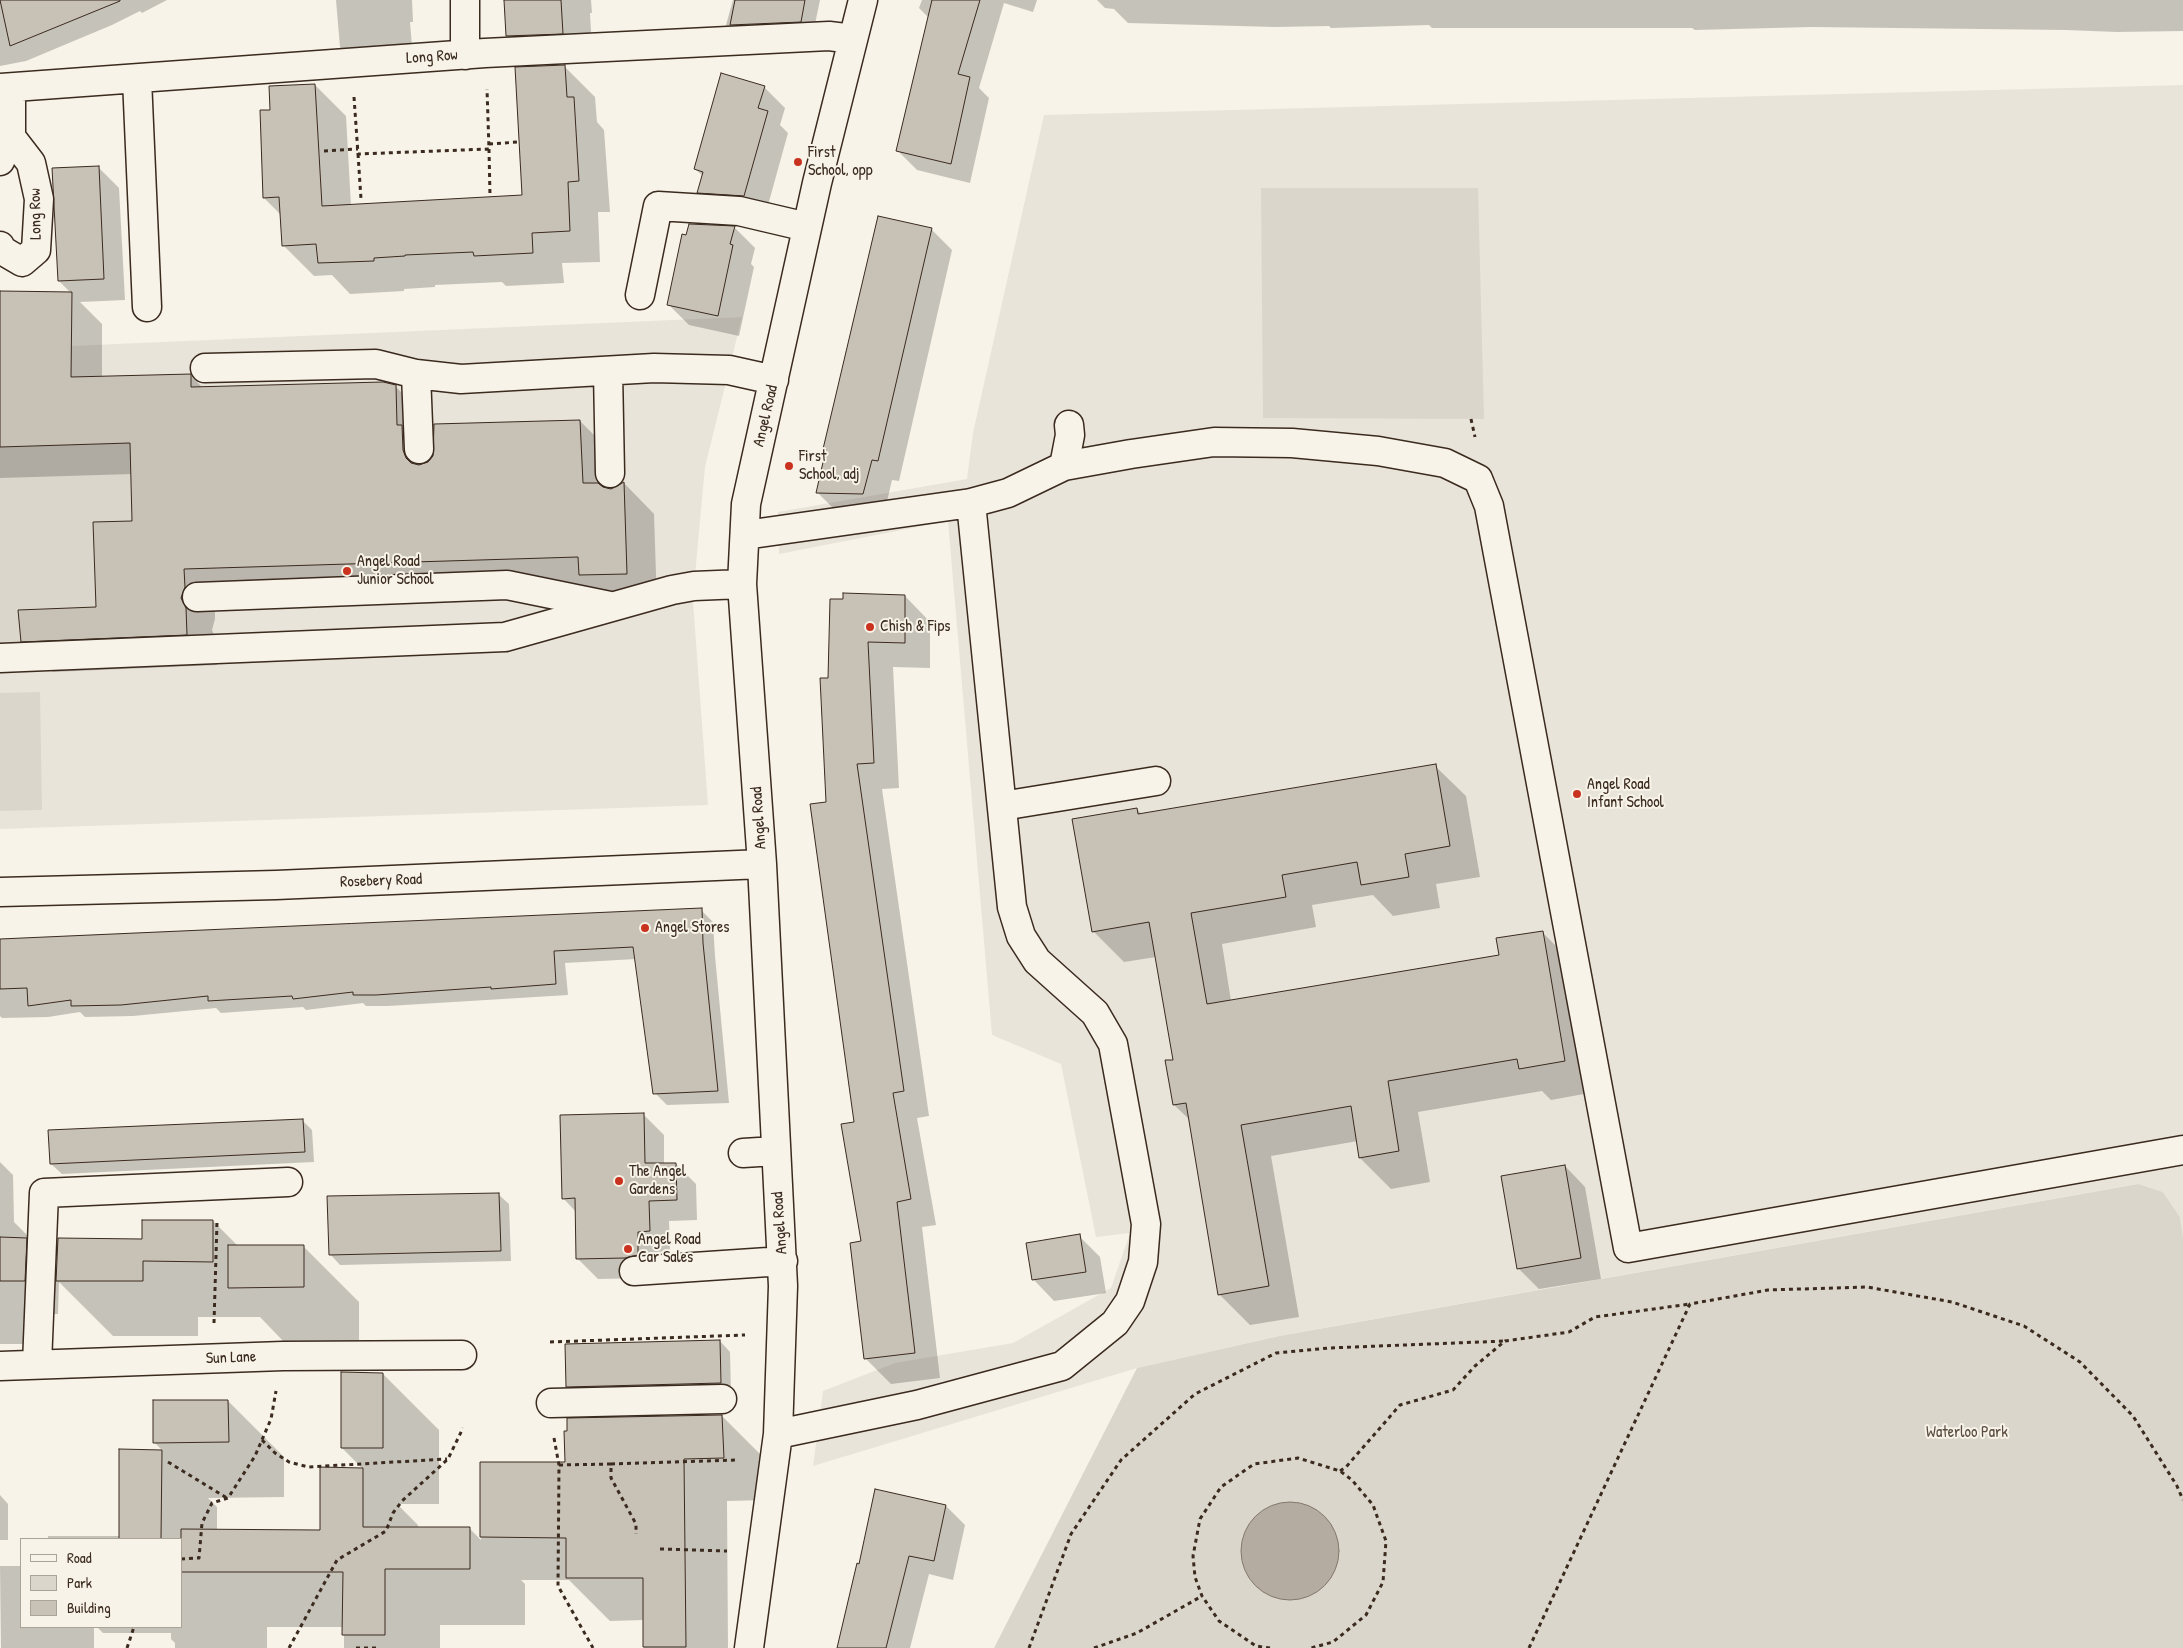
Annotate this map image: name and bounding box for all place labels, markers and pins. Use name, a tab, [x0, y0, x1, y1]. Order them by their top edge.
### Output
place label: First School, opp	[808, 143, 872, 181]
marker: First School, opp	[792, 156, 804, 168]
place label: First School, adj	[799, 447, 860, 485]
marker: First School, adj	[783, 460, 795, 472]
place label: Angel Road Junior School	[357, 552, 434, 590]
marker: Angel Road Junior School	[341, 565, 353, 577]
place label: Chish & Fips	[880, 617, 950, 637]
marker: Chish & Fips	[864, 621, 876, 633]
place label: Angel Road Infant School	[1587, 775, 1664, 813]
marker: Angel Road Infant School	[1571, 788, 1583, 800]
place label: Angel Stores	[655, 918, 729, 938]
marker: Angel Stores	[639, 922, 651, 934]
place label: The Angel Gardens	[629, 1162, 686, 1200]
marker: The Angel Gardens	[613, 1175, 625, 1187]
place label: Angel Road Car Sales	[638, 1230, 701, 1268]
marker: Angel Road Car Sales	[622, 1243, 634, 1255]

